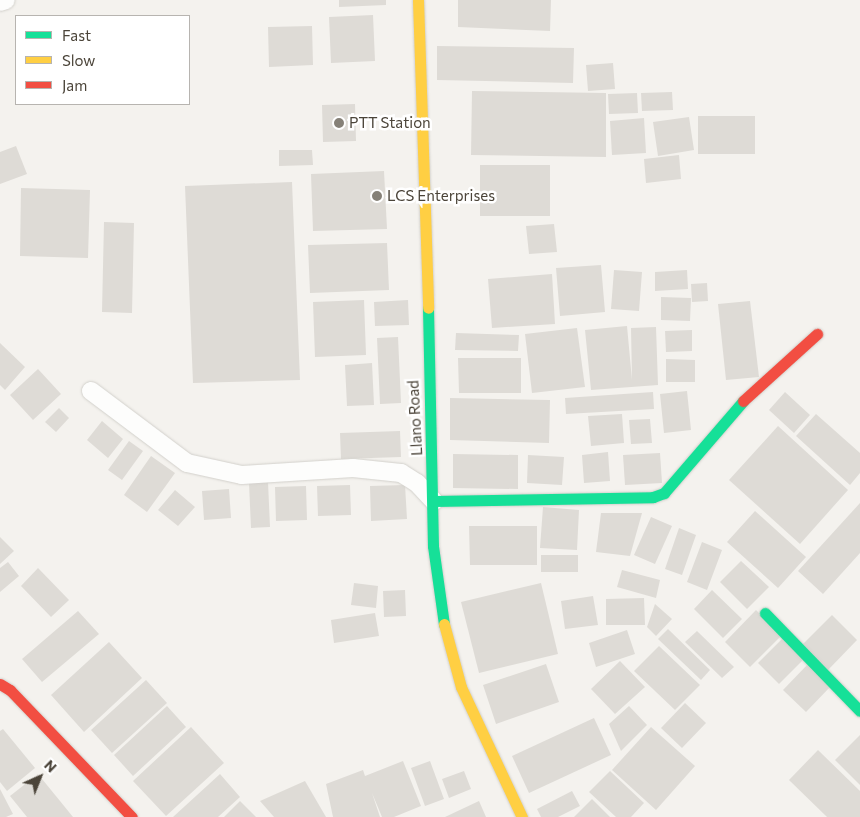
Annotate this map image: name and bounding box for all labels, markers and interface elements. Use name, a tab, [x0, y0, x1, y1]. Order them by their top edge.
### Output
legend	[15, 15, 190, 105]
text: Fast	[62, 26, 91, 44]
text: Slow	[62, 51, 95, 69]
text: Jam	[62, 76, 87, 94]
place label: PTT Station	[349, 114, 431, 132]
marker: PTT Station	[333, 117, 345, 129]
place label: LCS Enterprises	[387, 187, 495, 205]
marker: LCS Enterprises	[371, 190, 383, 202]
street label: Llano Road	[404, 380, 426, 456]
north arrow	[15, 752, 65, 802]
text: N	[41, 756, 60, 776]

